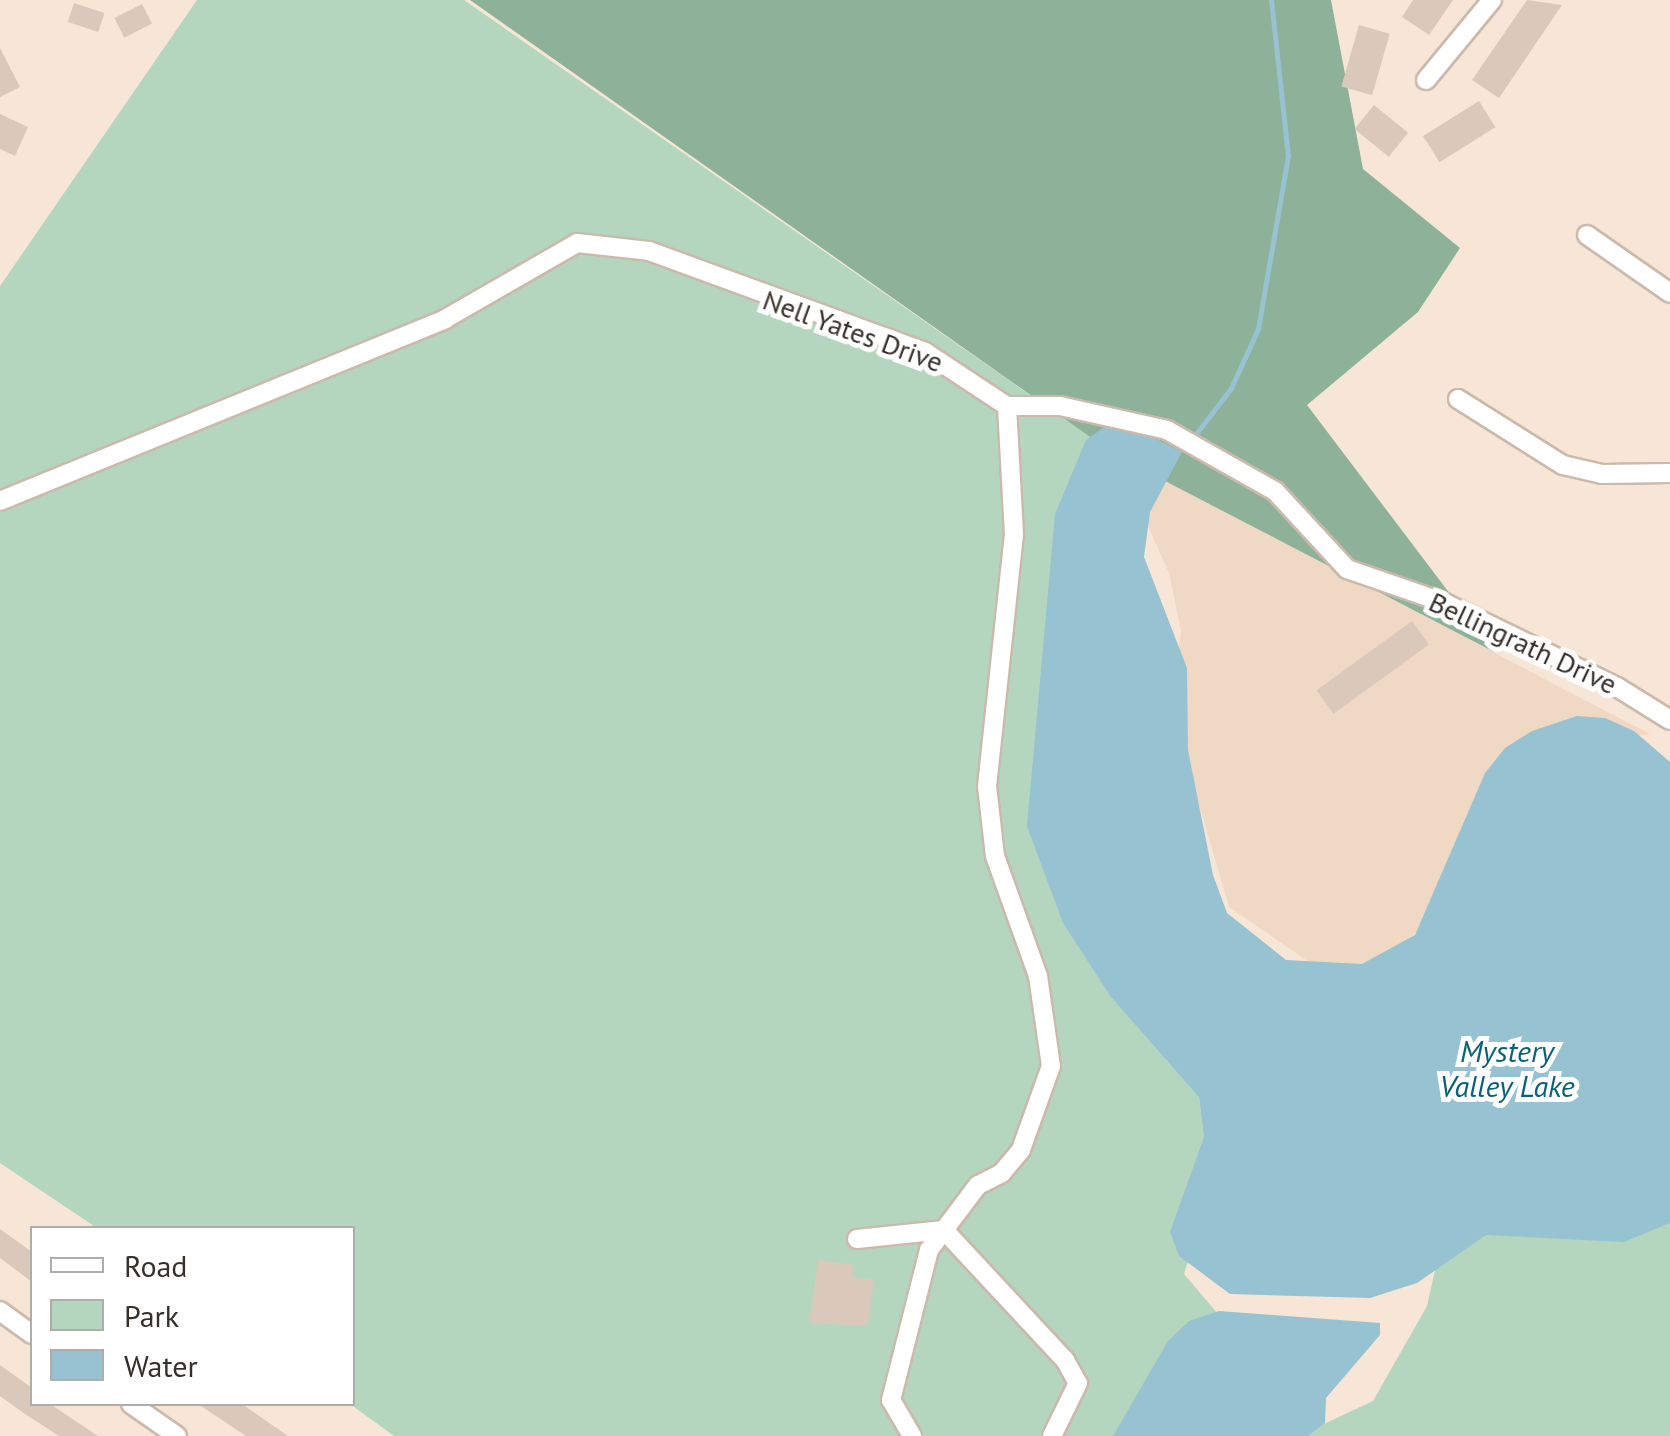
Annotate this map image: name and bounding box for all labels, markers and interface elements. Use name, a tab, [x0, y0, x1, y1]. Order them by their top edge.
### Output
street label: Nell Yates Drive	[758, 283, 948, 379]
street label: Bellingrath Drive	[1424, 585, 1622, 701]
water label: Mystery Valley Lake	[1439, 1033, 1575, 1104]
legend	[30, 1226, 355, 1406]
text: Road	[124, 1246, 188, 1285]
text: Park	[124, 1296, 179, 1335]
text: Water	[124, 1346, 198, 1385]

